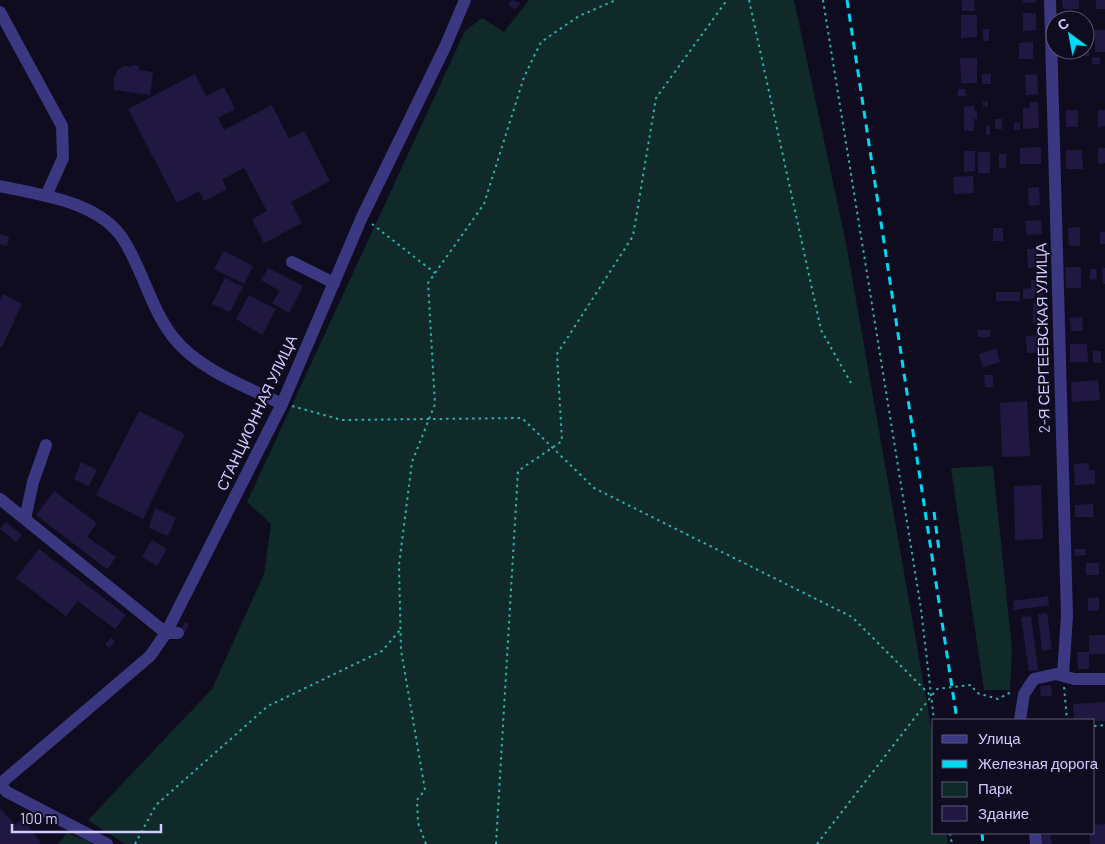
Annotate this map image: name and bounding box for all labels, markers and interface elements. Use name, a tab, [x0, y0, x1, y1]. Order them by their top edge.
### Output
north arrow	[1045, 10, 1095, 60]
text: С	[1054, 14, 1072, 33]
street label: 2-Я СЕРГЕЕВСКАЯ УЛИЦА	[1031, 243, 1053, 433]
street label: СТАНЦИОННАЯ УЛИЦА	[212, 332, 300, 493]
legend	[932, 719, 1095, 834]
text: Улица	[978, 729, 1021, 747]
text: Железная дорога	[978, 754, 1099, 772]
text: Парк	[978, 779, 1012, 797]
scale bar	[12, 802, 161, 834]
text: Здание	[978, 804, 1029, 822]
text: 100 m	[20, 809, 58, 827]

